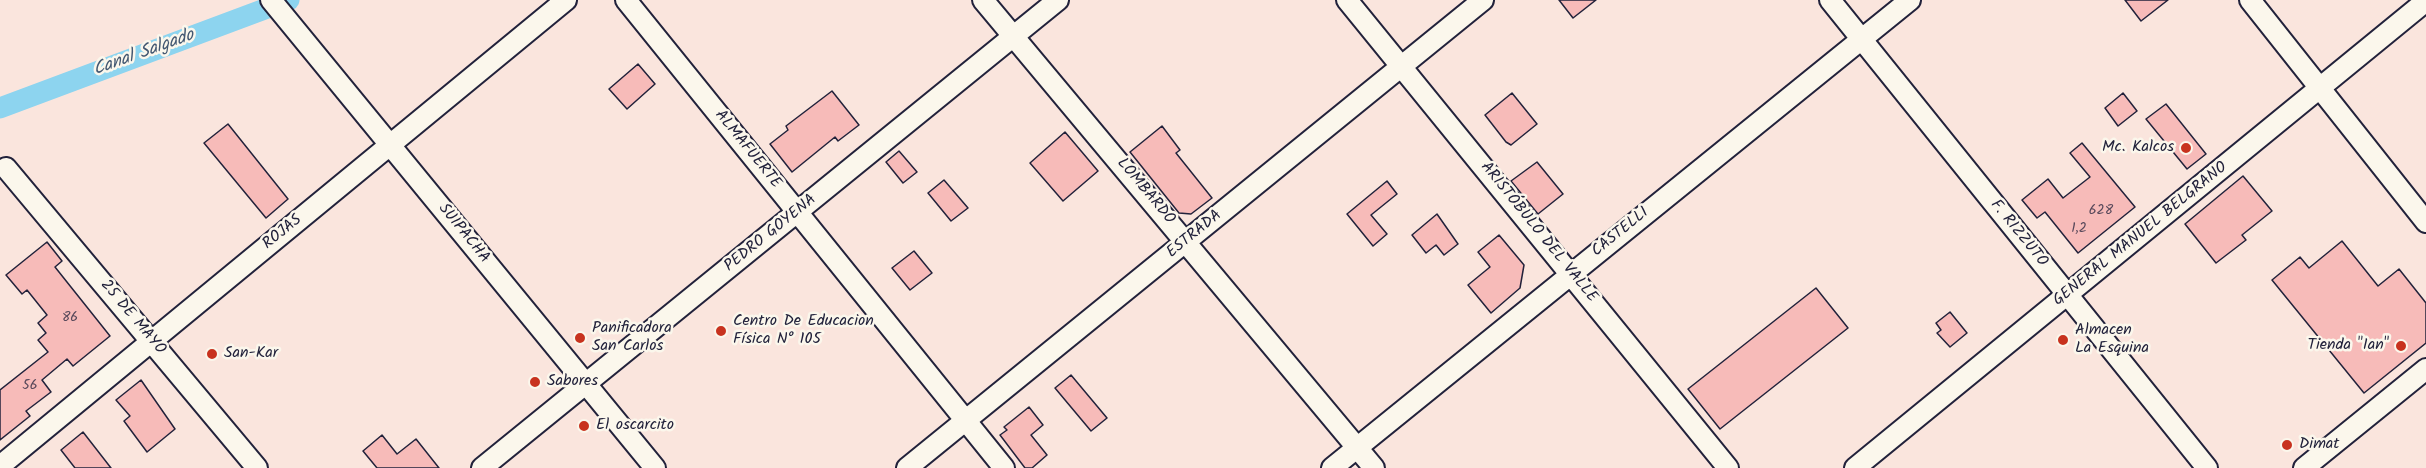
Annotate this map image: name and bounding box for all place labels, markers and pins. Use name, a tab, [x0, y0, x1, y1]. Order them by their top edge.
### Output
place label: Mc. Kalcos	[2102, 138, 2174, 158]
marker: Mc. Kalcos	[2179, 141, 2193, 155]
place label: Centro De Educacion Física N° 105	[733, 312, 874, 350]
place label: Panificadora San Carlos	[592, 319, 672, 357]
place label: Almacen La Esquina	[2075, 321, 2149, 359]
marker: Centro De Educacion Física N° 105	[714, 324, 728, 338]
marker: Panificadora San Carlos	[573, 331, 587, 345]
marker: Almacen La Esquina	[2056, 333, 2070, 347]
place label: Tienda "Ian"	[2307, 336, 2389, 356]
marker: Tienda "Ian"	[2394, 339, 2408, 353]
place label: San-Kar	[224, 344, 278, 364]
marker: San-Kar	[205, 347, 219, 361]
place label: Sabores	[547, 372, 598, 392]
marker: Sabores	[528, 375, 542, 389]
place label: El oscarcito	[596, 416, 674, 436]
marker: El oscarcito	[577, 419, 591, 433]
place label: Dimat	[2299, 435, 2340, 455]
marker: Dimat	[2280, 438, 2294, 452]

